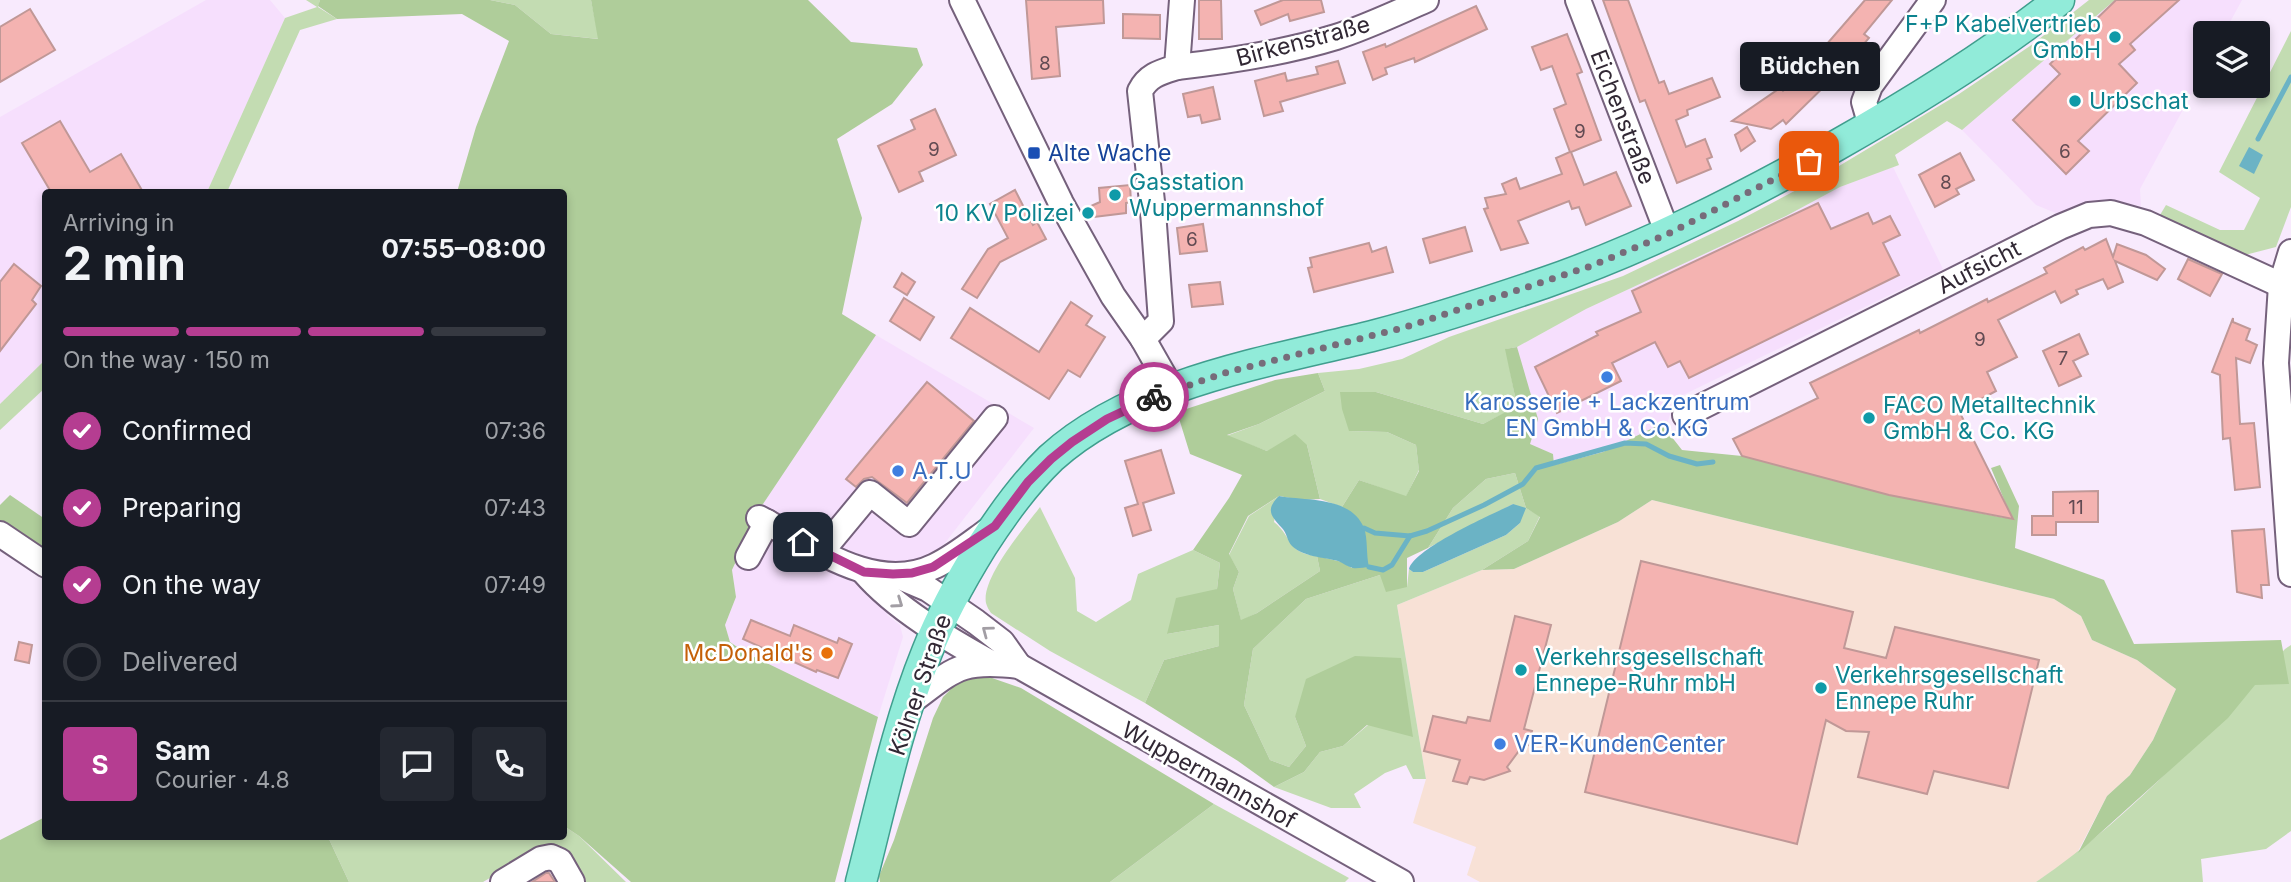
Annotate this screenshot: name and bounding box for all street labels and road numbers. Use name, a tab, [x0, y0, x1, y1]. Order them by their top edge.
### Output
street label: Birkenstraße	[1233, 10, 1373, 72]
street label: Eichenstraße	[1584, 46, 1662, 188]
street label: Aufsicht	[1933, 234, 2026, 300]
street label: Kölner Straße	[883, 611, 957, 759]
street label: Wuppermannshof	[1117, 715, 1302, 835]

